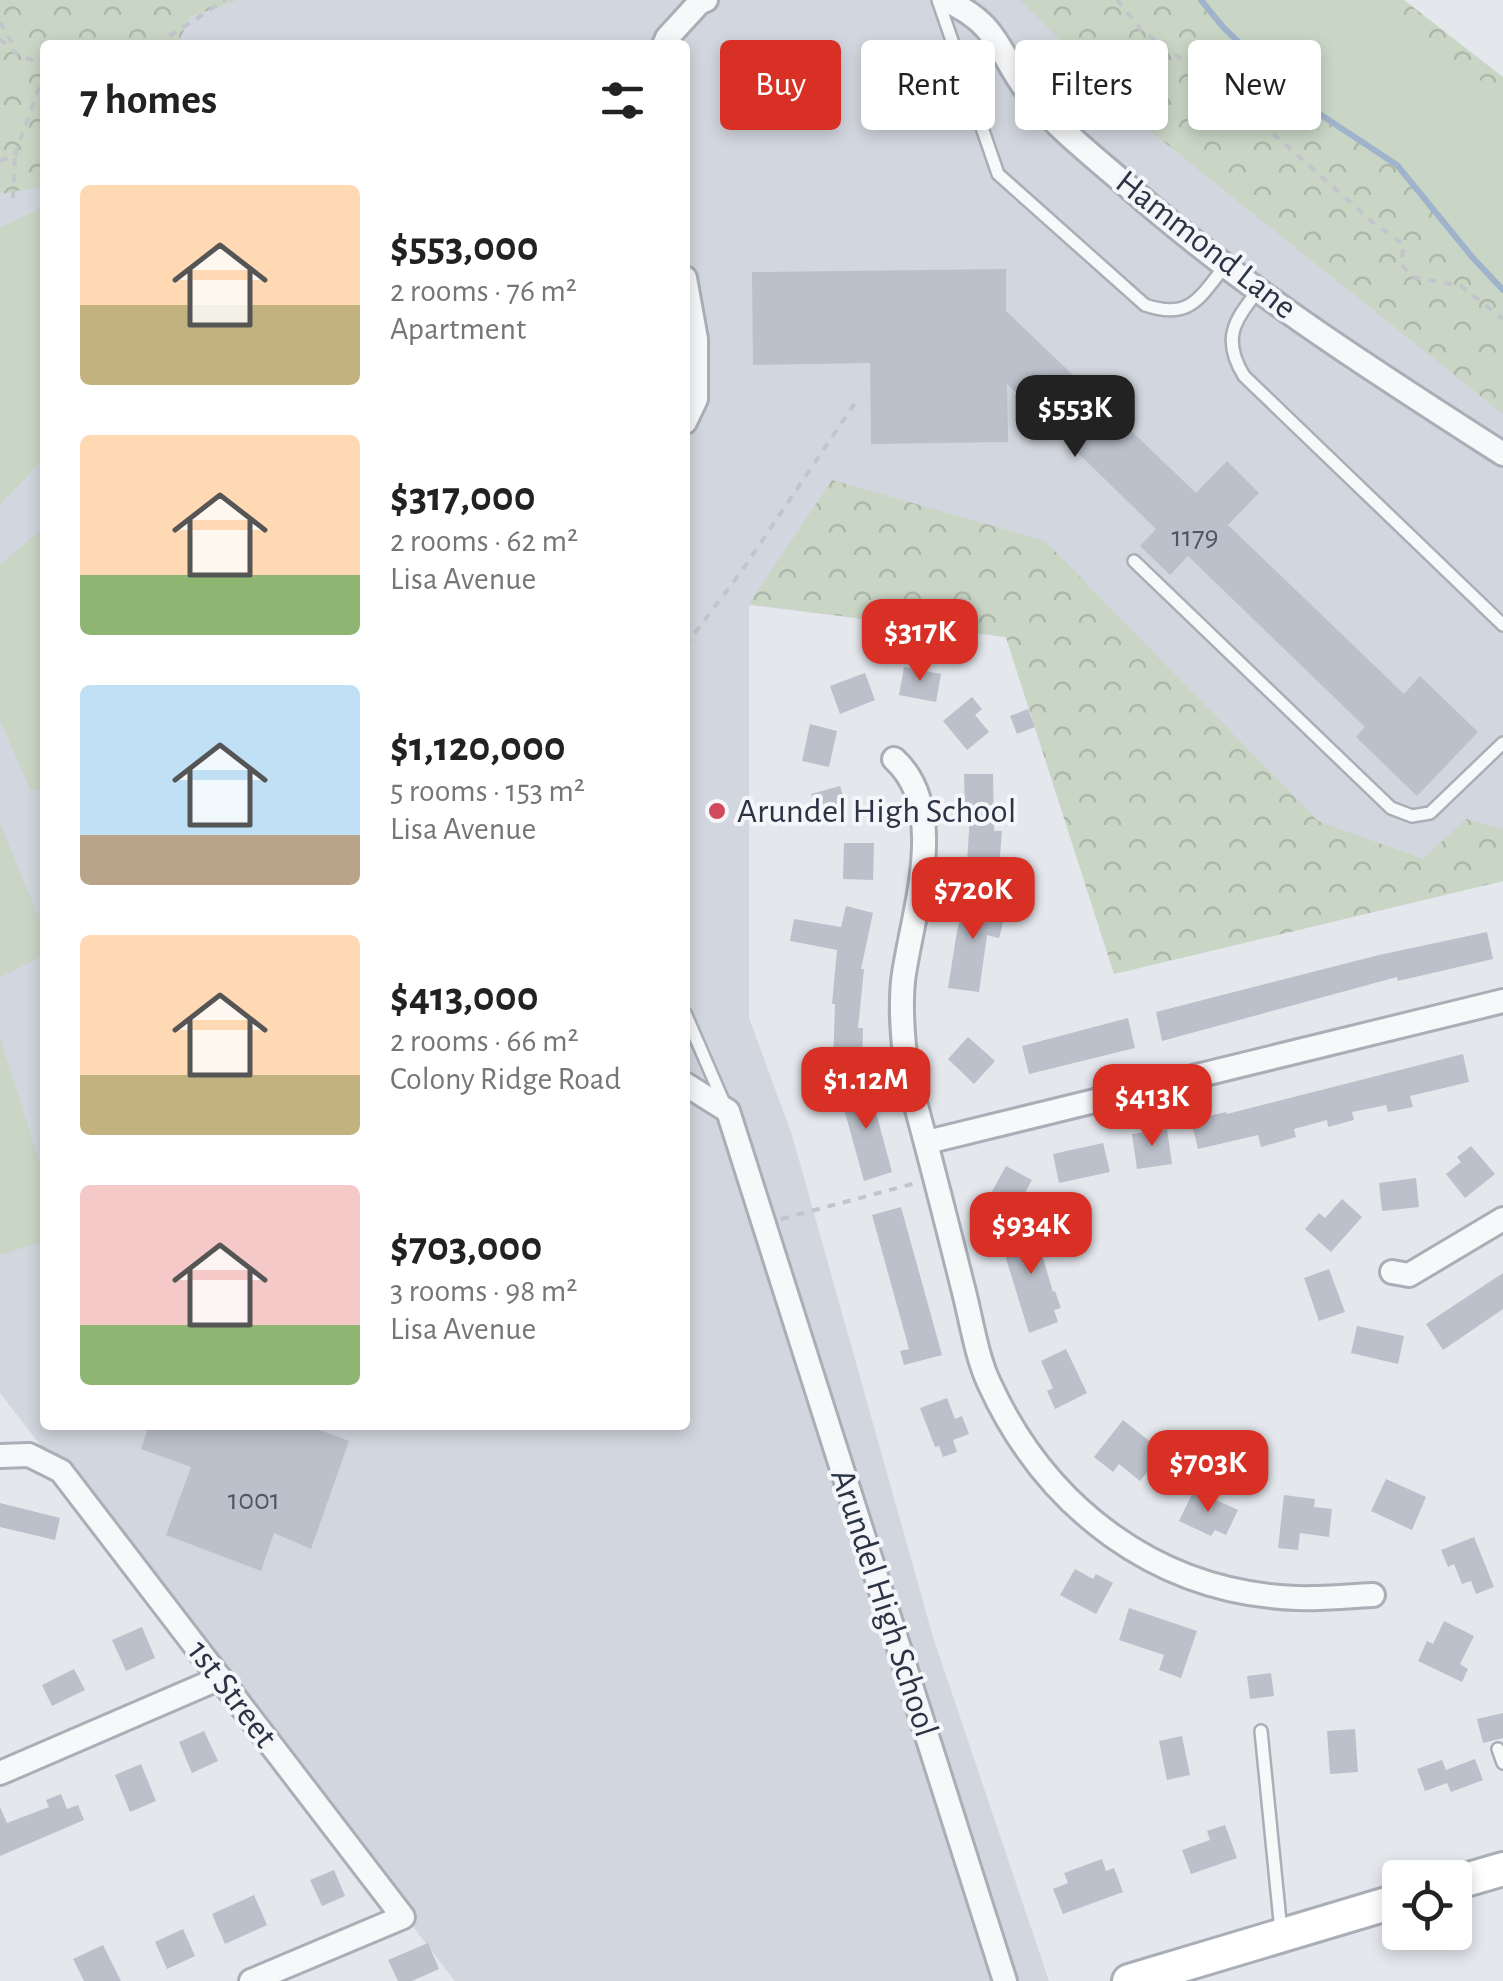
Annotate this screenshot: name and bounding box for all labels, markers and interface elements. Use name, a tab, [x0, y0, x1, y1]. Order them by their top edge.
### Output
chip: Buy	[720, 40, 841, 130]
chip: Rent	[861, 40, 995, 130]
chip: Filters	[1015, 40, 1168, 130]
chip: New	[1188, 40, 1321, 130]
icon: filters	[595, 73, 650, 128]
text: 7 homes	[80, 79, 217, 121]
street label: Hammond Lane	[1109, 164, 1303, 326]
icon: home	[160, 225, 280, 345]
text: $553,000	[390, 226, 539, 268]
text: 2 rooms · 76 m²	[390, 275, 577, 307]
text: Apartment	[390, 313, 526, 345]
pin: $553K	[1005, 375, 1145, 460]
text: $553K	[1038, 391, 1112, 423]
icon: home	[160, 475, 280, 595]
text: $317,000	[390, 476, 536, 518]
house number: 1179	[1171, 522, 1219, 552]
text: 2 rooms · 62 m²	[390, 525, 578, 557]
text: Lisa Avenue	[390, 563, 536, 595]
pin: $317K	[850, 599, 990, 684]
text: $317K	[884, 615, 956, 647]
icon: home	[160, 725, 280, 845]
text: $1,120,000	[390, 726, 566, 768]
text: 5 rooms · 153 m²	[390, 775, 585, 807]
place label: Arundel High School	[737, 794, 1016, 829]
marker: Arundel High School	[706, 800, 728, 822]
text: Lisa Avenue	[390, 813, 536, 845]
pin: $720K	[903, 857, 1043, 942]
text: $720K	[934, 873, 1012, 905]
icon: home	[160, 975, 280, 1095]
text: $413,000	[390, 976, 539, 1018]
text: 2 rooms · 66 m²	[390, 1025, 579, 1057]
pin: $1.12M	[785, 1047, 947, 1132]
text: Colony Ridge Road	[390, 1063, 621, 1095]
text: $1.12M	[823, 1063, 909, 1095]
pin: $413K	[1082, 1064, 1222, 1149]
text: $413K	[1115, 1080, 1189, 1112]
pin: $934K	[961, 1192, 1101, 1277]
text: $934K	[992, 1208, 1070, 1240]
icon: home	[160, 1225, 280, 1345]
text: $703,000	[390, 1226, 542, 1268]
text: 3 rooms · 98 m²	[390, 1275, 577, 1307]
text: Lisa Avenue	[390, 1313, 536, 1345]
pin: $703K	[1138, 1430, 1278, 1515]
text: $703K	[1169, 1446, 1247, 1478]
street label: Arundel High School	[824, 1465, 944, 1741]
house number: 1001	[228, 1485, 280, 1515]
street label: 1st Street	[181, 1634, 283, 1754]
map controls	[1382, 1860, 1472, 1950]
button: locate	[1382, 1860, 1472, 1950]

